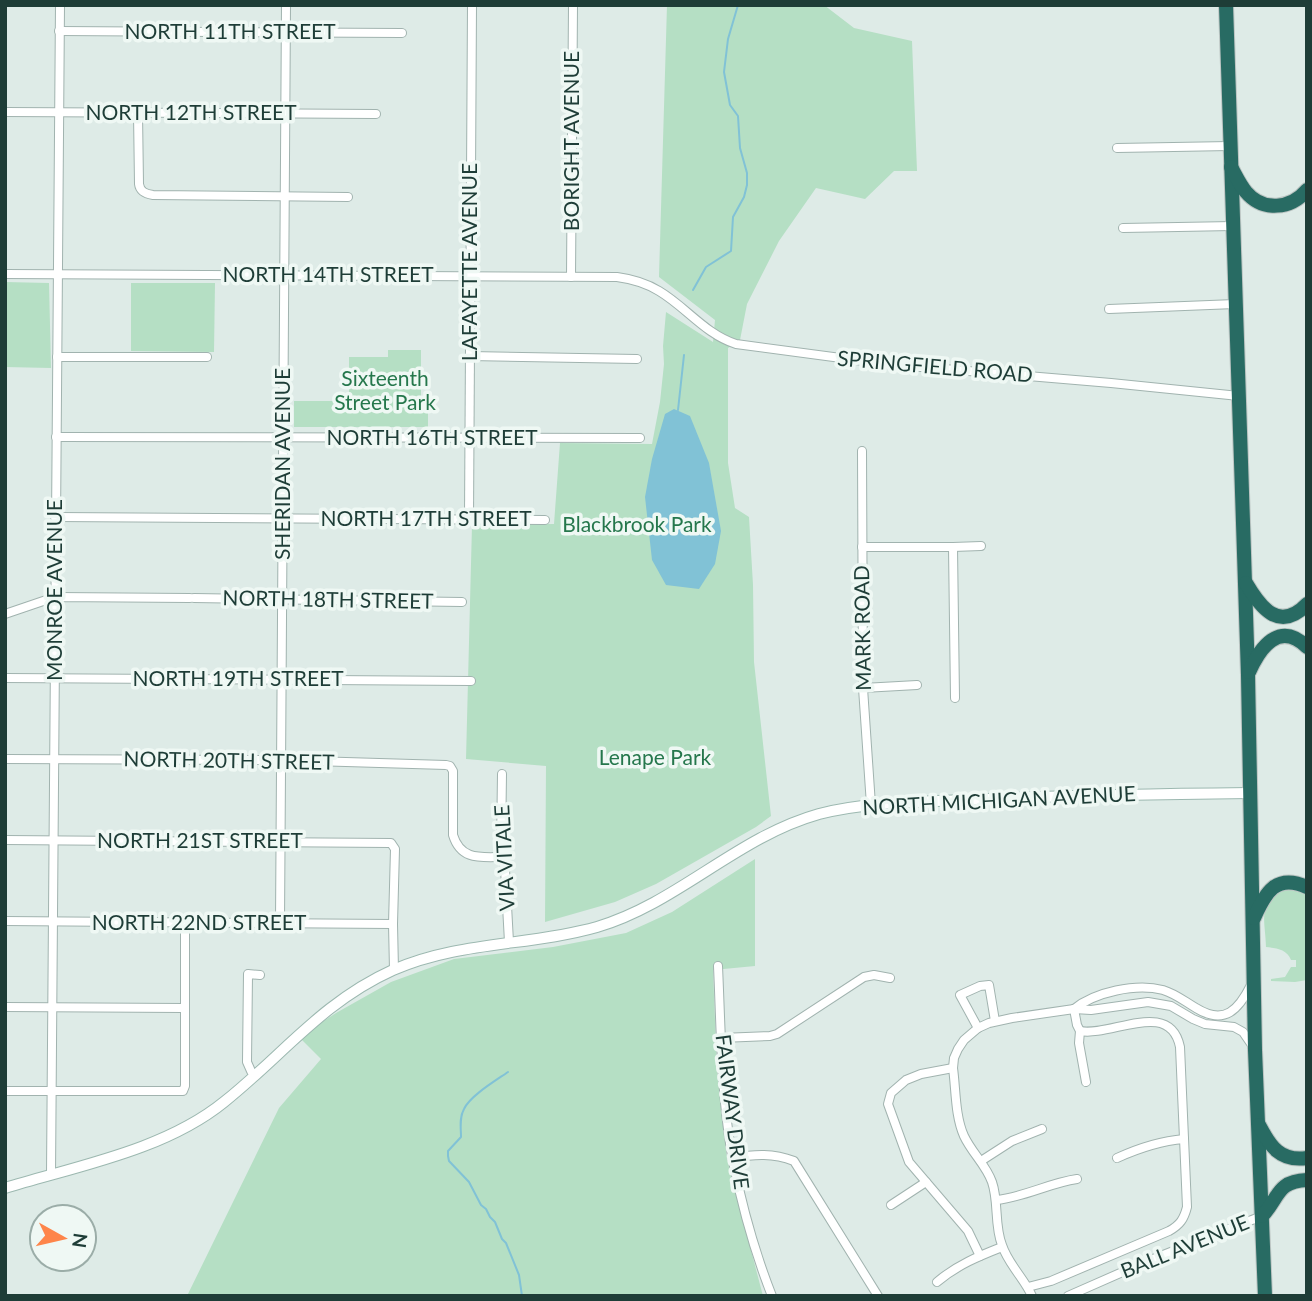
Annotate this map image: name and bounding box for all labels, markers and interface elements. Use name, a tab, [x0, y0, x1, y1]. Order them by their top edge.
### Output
street label: NORTH 11TH STREET	[124, 18, 336, 43]
street label: BORIGHT AVENUE	[558, 51, 583, 231]
street label: NORTH 12TH STREET	[85, 99, 297, 124]
street label: LAFAYETTE AVENUE	[456, 163, 481, 361]
street label: NORTH 14TH STREET	[222, 261, 434, 286]
street label: SPRINGFIELD ROAD	[836, 345, 1034, 387]
park label: Sixteenth Street Park	[334, 365, 436, 414]
street label: SHERIDAN AVENUE	[269, 368, 294, 560]
street label: NORTH 16TH STREET	[326, 424, 538, 449]
street label: MONROE AVENUE	[41, 499, 66, 681]
street label: NORTH 17TH STREET	[320, 505, 532, 530]
park label: Blackbrook Park	[562, 511, 712, 536]
street label: MARK ROAD	[848, 565, 875, 691]
street label: NORTH 18TH STREET	[222, 584, 434, 613]
street label: NORTH 19TH STREET	[132, 665, 344, 690]
park label: Lenape Park	[599, 744, 712, 769]
street label: NORTH 20TH STREET	[123, 745, 335, 774]
street label: NORTH MICHIGAN AVENUE	[862, 780, 1136, 819]
street label: VIA VITALE	[488, 804, 519, 912]
street label: NORTH 21ST STREET	[97, 827, 304, 852]
street label: NORTH 22ND STREET	[92, 909, 307, 934]
street label: FAIRWAY DRIVE	[712, 1033, 755, 1191]
north arrow	[28, 1203, 98, 1273]
street label: BALL AVENUE	[1117, 1209, 1252, 1283]
text: N	[68, 1232, 93, 1249]

